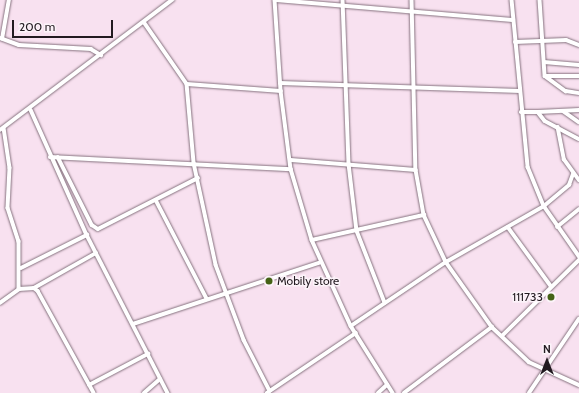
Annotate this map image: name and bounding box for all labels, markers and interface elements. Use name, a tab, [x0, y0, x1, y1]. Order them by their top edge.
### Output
scale bar	[14, 12, 115, 38]
text: 200 m	[19, 19, 55, 34]
place label: Mobily store	[277, 274, 339, 288]
marker: Mobily store	[264, 276, 274, 286]
place label: 111733	[512, 290, 543, 304]
marker: 111733	[546, 292, 556, 302]
north arrow	[527, 341, 567, 381]
text: N	[543, 342, 551, 356]

